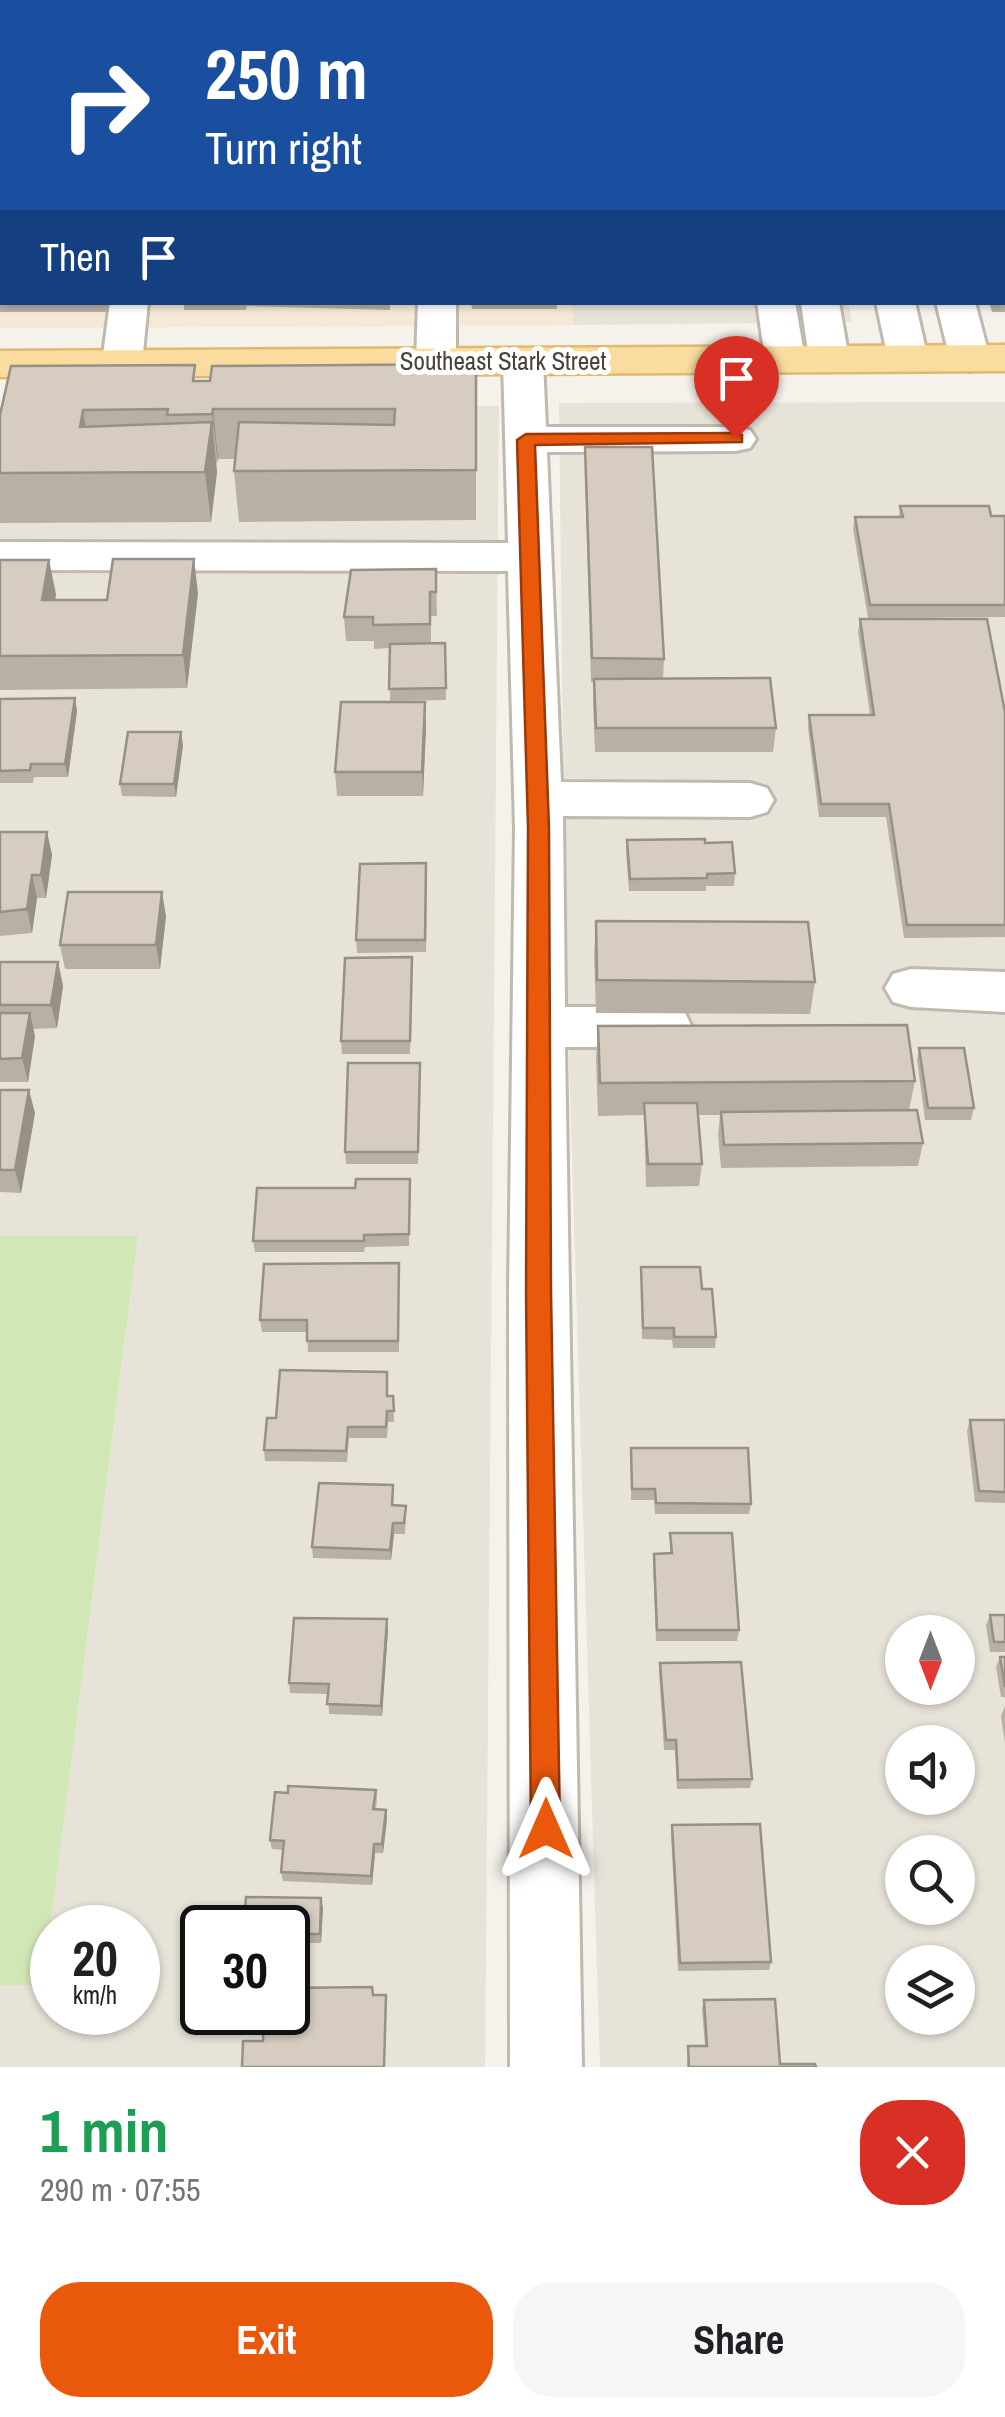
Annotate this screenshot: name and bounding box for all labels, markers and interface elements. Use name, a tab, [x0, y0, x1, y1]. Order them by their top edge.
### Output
text: 250 m	[205, 27, 368, 121]
icon: right	[40, 40, 170, 170]
text: Turn right	[205, 117, 362, 178]
icon: arrive	[131, 230, 186, 285]
text: Then	[40, 232, 111, 283]
pin	[694, 336, 779, 439]
street label: Southeast Stark Street	[400, 344, 606, 378]
icon: arrive	[709, 351, 764, 406]
north arrow	[885, 1615, 975, 1705]
map controls	[885, 1615, 975, 2035]
button: sound	[885, 1725, 975, 1815]
position arrow	[494, 1777, 598, 1881]
button: search	[885, 1835, 975, 1925]
speed limit sign: 30	[180, 1905, 310, 2035]
text: 20	[72, 1924, 118, 1992]
button: layers	[885, 1945, 975, 2035]
text: km/h	[73, 1978, 117, 2012]
text: 1 min	[40, 2090, 169, 2171]
button: close	[860, 2100, 965, 2205]
text: 290 m · 07:55	[40, 2168, 200, 2211]
button: Exit	[40, 2282, 493, 2397]
button: Share	[513, 2282, 965, 2397]

